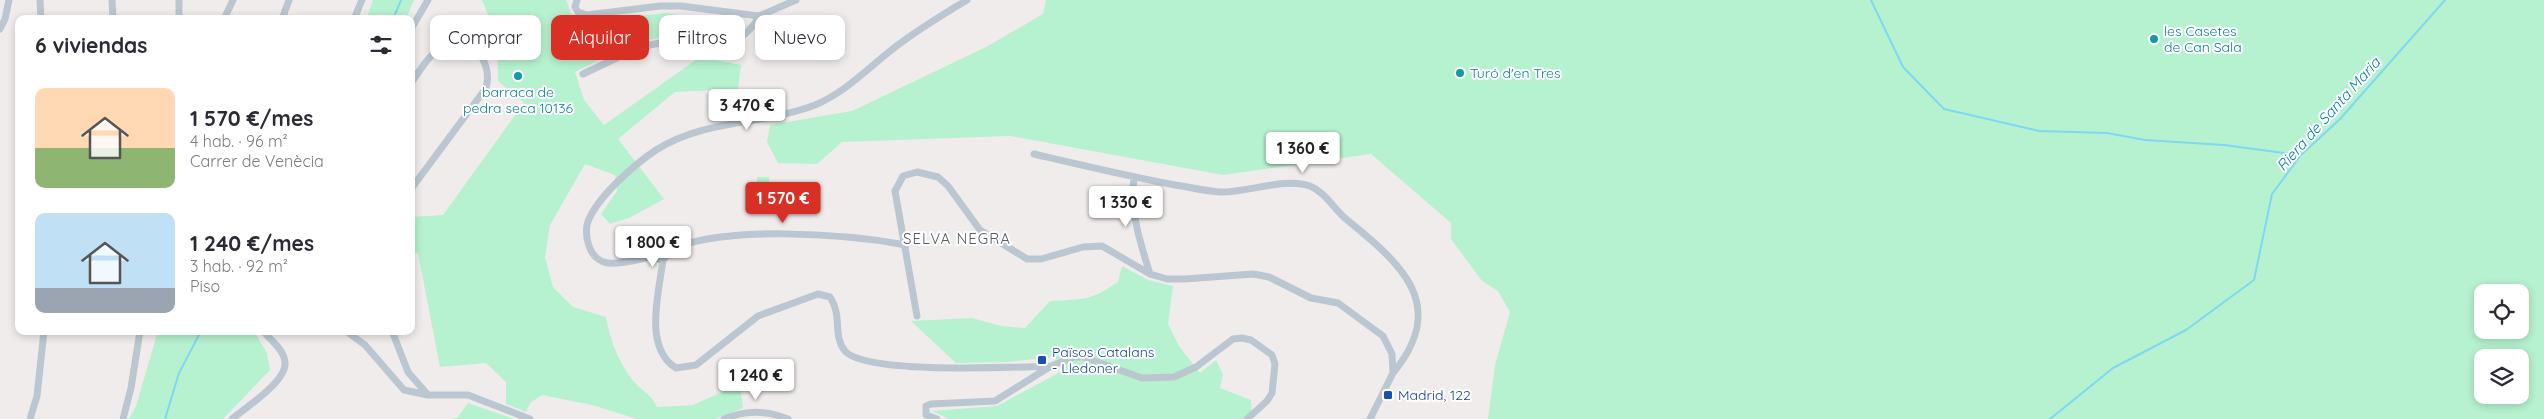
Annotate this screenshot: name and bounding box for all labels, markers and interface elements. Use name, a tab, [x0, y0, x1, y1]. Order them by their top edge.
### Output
chip: Comprar	[430, 15, 541, 60]
chip: Alquilar	[551, 15, 649, 60]
chip: Filtros	[659, 15, 745, 60]
chip: Nuevo	[755, 15, 845, 60]
place label: les Casetes de Can Sala	[2164, 22, 2242, 56]
icon: filters	[367, 31, 395, 59]
text: 6 viviendas	[35, 32, 147, 58]
marker: les Casetes de Can Sala	[2148, 33, 2160, 45]
water label: Riera de Santa Maria	[2272, 53, 2385, 175]
place label: Turó d'en Tres	[1470, 64, 1561, 82]
marker: Turó d'en Tres	[1454, 67, 1466, 79]
marker: barraca de pedra seca 10136	[512, 70, 524, 82]
place label: barraca de pedra seca 10136	[463, 83, 573, 117]
pin: 3 470 €	[701, 88, 793, 131]
text: 3 470 €	[719, 95, 775, 115]
text: 1 570 €/mes	[190, 105, 313, 131]
icon: home	[75, 108, 135, 168]
text: 4 hab. · 96 m²	[190, 131, 288, 151]
pin: 1 360 €	[1257, 132, 1349, 174]
text: 1 360 €	[1277, 138, 1329, 158]
text: Carrer de Venècia	[190, 151, 324, 171]
pin: 1 570 €	[737, 182, 829, 224]
pin: 1 330 €	[1080, 186, 1172, 228]
text: 1 570 €	[756, 188, 810, 208]
text: 1 330 €	[1100, 192, 1152, 212]
pin: 1 800 €	[607, 226, 699, 268]
district label: SELVA NEGRA	[903, 229, 1011, 248]
text: 1 240 €/mes	[190, 230, 314, 256]
text: 1 800 €	[626, 232, 680, 252]
icon: home	[75, 233, 135, 293]
text: 3 hab. · 92 m²	[190, 256, 288, 276]
text: Piso	[190, 276, 220, 296]
map controls	[2474, 284, 2529, 404]
button: locate	[2474, 284, 2529, 339]
place label: Països Catalans - Lledoner	[1052, 343, 1154, 377]
button: layers	[2474, 349, 2529, 404]
marker: Països Catalans - Lledoner	[1036, 354, 1048, 366]
pin: 1 240 €	[710, 358, 802, 401]
text: 1 240 €	[729, 365, 783, 385]
place label: Madrid, 122	[1398, 386, 1471, 404]
marker: Madrid, 122	[1382, 389, 1394, 401]

